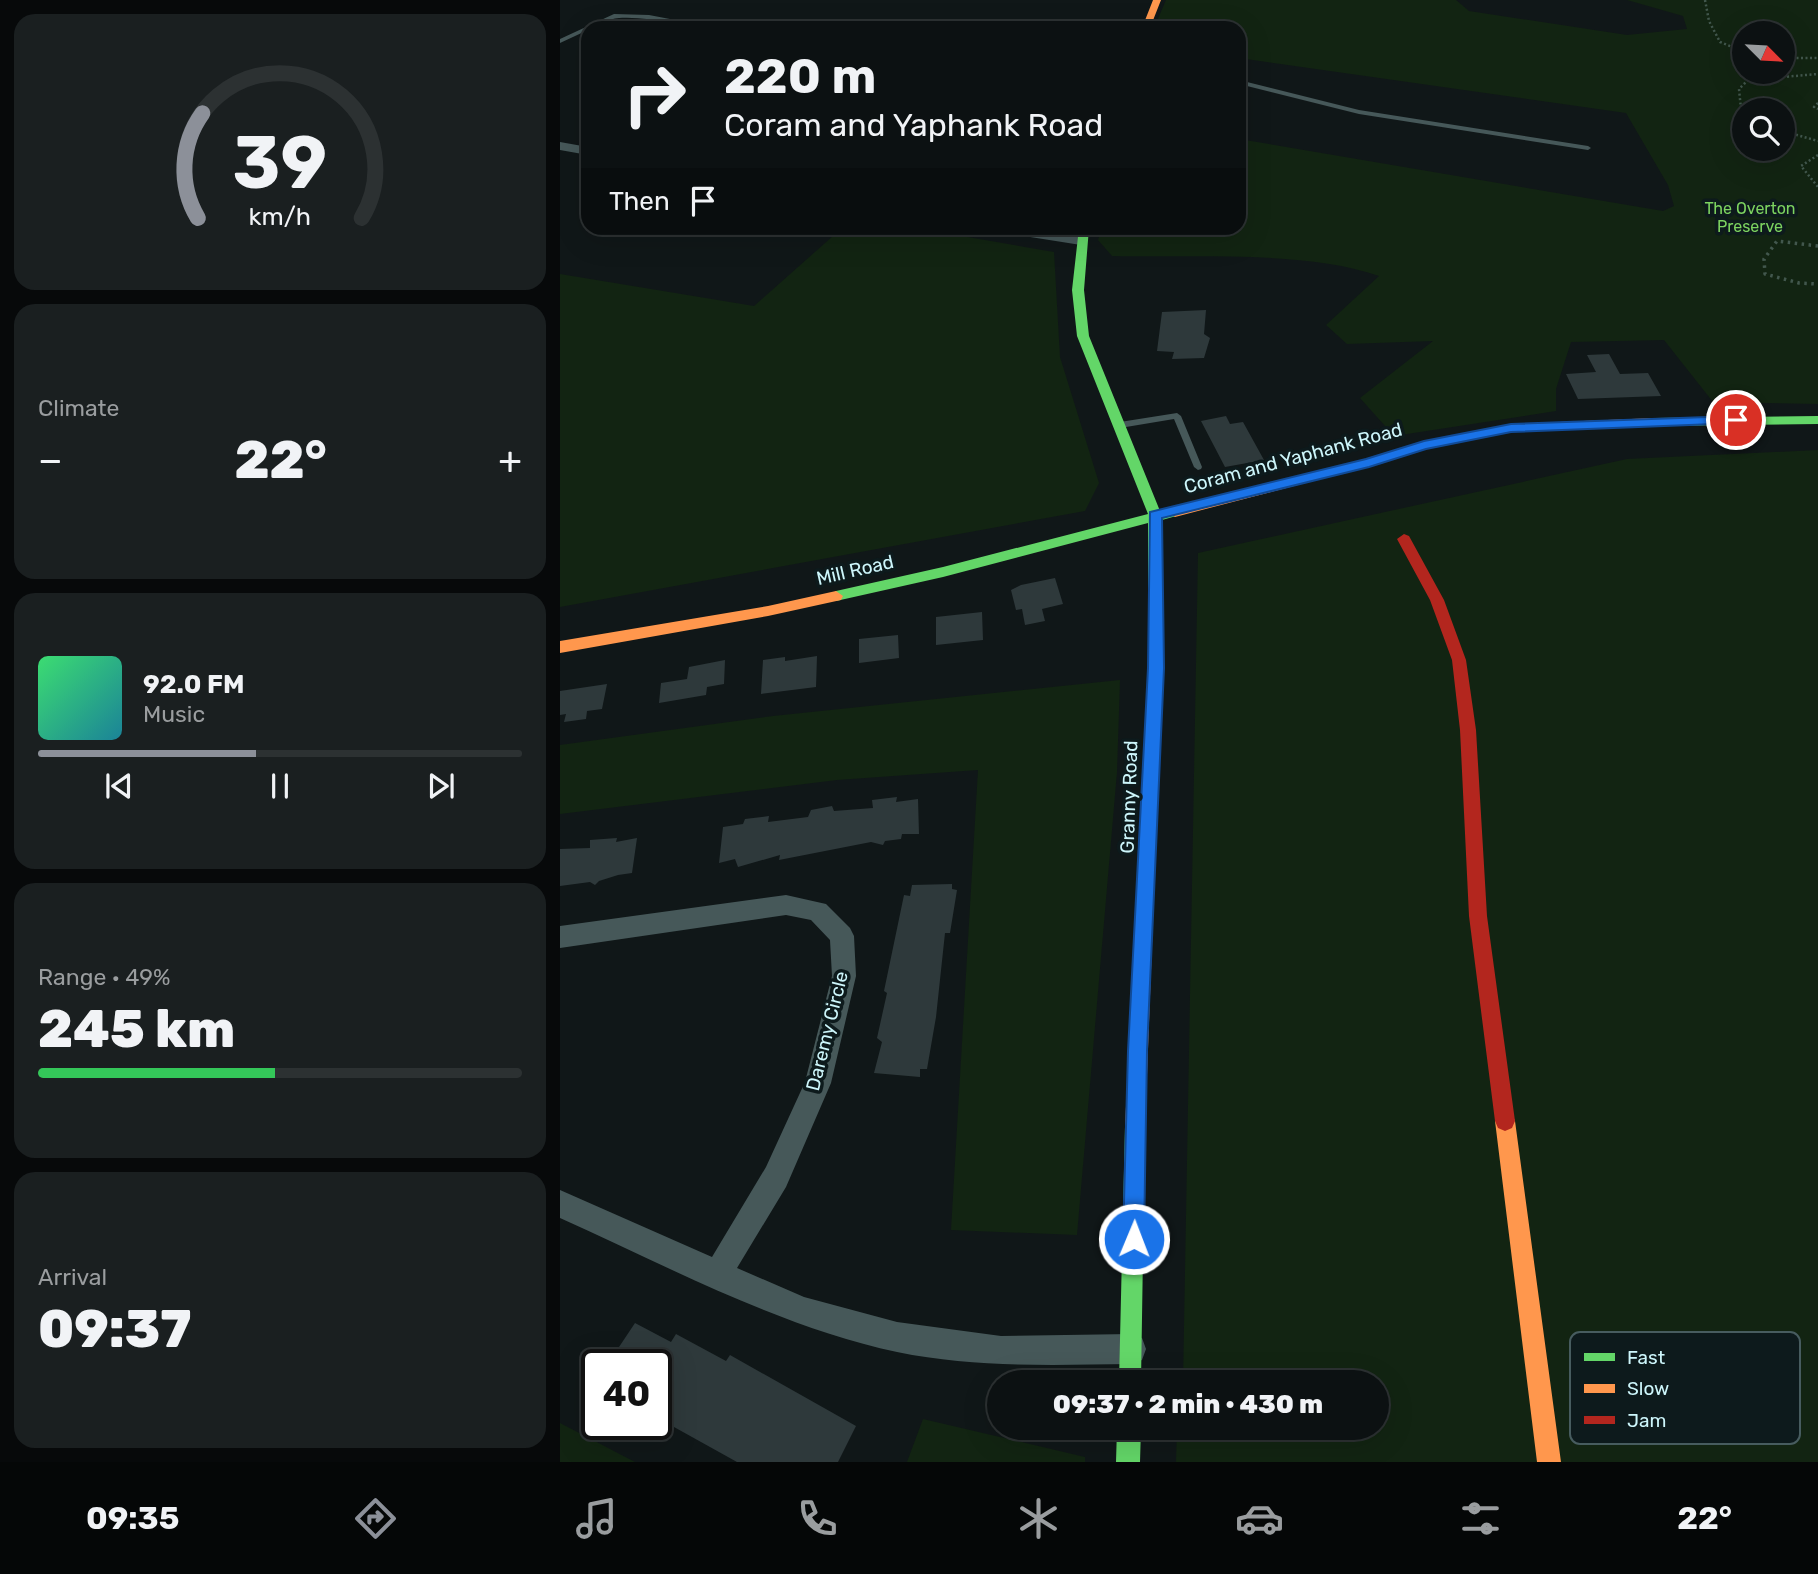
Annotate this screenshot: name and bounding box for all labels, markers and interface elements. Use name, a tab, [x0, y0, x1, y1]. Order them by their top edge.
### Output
north arrow	[1732, 21, 1796, 84]
map controls	[1732, 21, 1795, 161]
text: 220 m	[724, 47, 876, 105]
icon: right	[609, 49, 700, 140]
button: search	[1732, 98, 1795, 161]
text: Coram and Yaphank Road	[724, 106, 1103, 144]
text: 39	[233, 120, 327, 206]
icon: arrive	[684, 182, 722, 220]
text: Then	[609, 186, 670, 217]
park label: The Overton Preserve	[1704, 199, 1796, 236]
text: km/h	[249, 202, 311, 231]
pin	[1706, 390, 1766, 450]
text: Climate	[38, 394, 119, 422]
icon: arrive	[1717, 401, 1755, 439]
street label: Coram and Yaphank Road	[1181, 418, 1405, 498]
text: 22°	[234, 429, 327, 491]
text: −	[38, 437, 63, 483]
text: +	[498, 437, 522, 483]
street label: Mill Road	[814, 550, 896, 590]
text: 92.0 FM	[143, 669, 245, 700]
text: Music	[143, 700, 205, 728]
street label: Granny Road	[1116, 740, 1142, 854]
icon: previous	[100, 767, 138, 805]
icon: pause	[261, 767, 299, 805]
icon: next	[422, 767, 460, 805]
text: Range · 49%	[38, 963, 170, 991]
street label: Daremy Circle	[801, 969, 853, 1093]
text: 245 km	[38, 998, 235, 1060]
position arrow	[1097, 1202, 1171, 1276]
text: Arrival	[38, 1263, 107, 1291]
text: 09:37	[38, 1298, 191, 1360]
legend	[1570, 1332, 1800, 1444]
text: Fast	[1627, 1346, 1666, 1369]
speed limit sign: 40	[581, 1349, 672, 1440]
text: Slow	[1627, 1377, 1669, 1400]
text: 09:37 · 2 min · 430 m	[1053, 1389, 1323, 1420]
text: Jam	[1627, 1409, 1666, 1432]
icon: directions	[351, 1494, 400, 1543]
icon: music	[572, 1494, 621, 1543]
icon: phone	[793, 1494, 842, 1543]
icon: climate	[1014, 1494, 1063, 1543]
icon: car	[1235, 1494, 1284, 1543]
icon: filters	[1456, 1494, 1505, 1543]
text: 09:35	[86, 1499, 179, 1537]
text: 22°	[1677, 1499, 1732, 1537]

